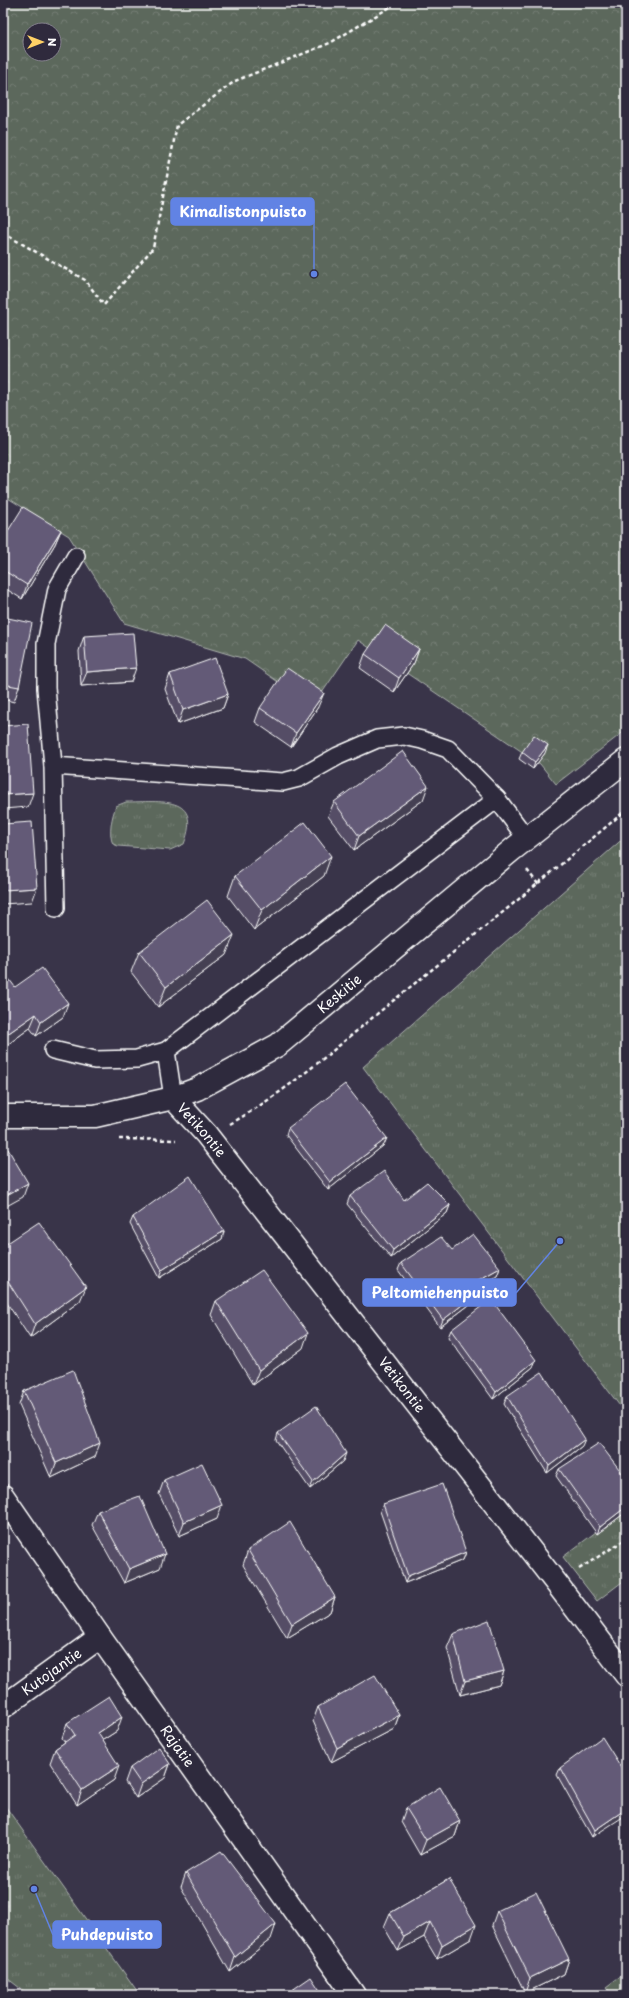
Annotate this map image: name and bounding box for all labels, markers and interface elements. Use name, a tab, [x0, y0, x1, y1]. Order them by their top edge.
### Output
north arrow	[22, 22, 62, 62]
text: N	[44, 38, 61, 47]
callout: Kimalistonpuisto	[171, 198, 314, 225]
text: Kimalistonpuisto	[180, 199, 307, 222]
street label: Keskitie	[313, 969, 366, 1018]
street label: Vetikontie	[172, 1098, 231, 1162]
callout: Peltomiehenpuisto	[363, 1279, 516, 1306]
text: Peltomiehenpuisto	[372, 1280, 509, 1303]
street label: Vetikontie	[373, 1352, 431, 1417]
street label: Kutojantie	[17, 1643, 86, 1700]
street label: Rajatie	[156, 1720, 200, 1771]
callout: Puhdepuisto	[53, 1921, 161, 1948]
text: Puhdepuisto	[61, 1922, 153, 1945]

